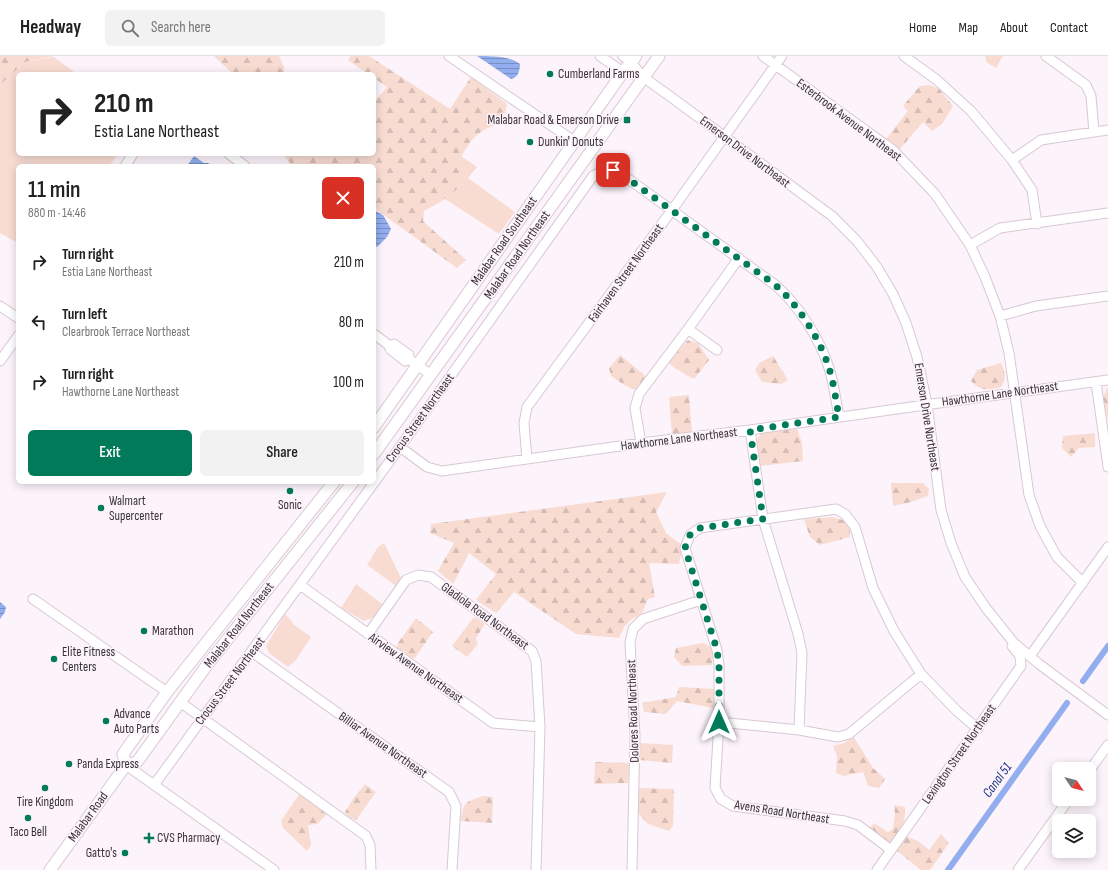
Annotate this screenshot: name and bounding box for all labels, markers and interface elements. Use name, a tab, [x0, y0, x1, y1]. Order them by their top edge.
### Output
search box	[105, 10, 385, 46]
text: Headway	[20, 16, 81, 39]
icon: search	[119, 17, 141, 39]
text: Search here	[151, 18, 211, 37]
text: Home	[909, 19, 937, 36]
text: Map	[959, 19, 978, 36]
text: About	[1000, 19, 1028, 36]
text: Contact	[1050, 19, 1088, 36]
place label: Cumberland Farms	[558, 66, 640, 82]
marker: Cumberland Farms	[545, 69, 555, 79]
street label: Esterbrook Avenue Northeast	[793, 75, 905, 165]
text: 210 m	[94, 87, 154, 120]
icon: right	[28, 88, 80, 140]
place label: Malabar Road & Emerson Drive	[487, 112, 619, 128]
street label: Emerson Drive Northeast	[697, 113, 793, 191]
marker: Malabar Road & Emerson Drive	[622, 115, 632, 125]
text: Estia Lane Northeast	[94, 121, 219, 142]
place label: Dunkin' Donuts	[538, 134, 604, 150]
marker: Dunkin' Donuts	[525, 137, 535, 147]
pin	[596, 153, 630, 187]
icon: arrive	[602, 159, 624, 181]
text: 11 min	[28, 175, 81, 204]
button: close	[322, 177, 364, 219]
street label: Malabar Road Southeast	[467, 193, 541, 289]
text: 880 m · 14:46	[28, 205, 86, 221]
street label: Malabar Road Northeast	[481, 208, 554, 302]
street label: Fairhaven Street Northeast	[585, 221, 667, 325]
text: Turn right	[62, 245, 114, 264]
icon: right	[28, 251, 50, 273]
text: 210 m	[334, 253, 364, 272]
text: Estia Lane Northeast	[62, 264, 152, 280]
text: Turn left	[62, 305, 107, 324]
icon: left	[28, 311, 50, 333]
text: 80 m	[339, 313, 364, 332]
text: Clearbrook Terrace Northeast	[62, 324, 190, 340]
street label: Emerson Drive Northeast	[911, 362, 943, 472]
text: Turn right	[62, 365, 114, 384]
street label: Crocus Street Northeast	[382, 370, 458, 466]
icon: right	[28, 371, 50, 393]
text: 100 m	[333, 373, 364, 392]
street label: Hawthorne Lane Northeast	[941, 378, 1059, 410]
text: Hawthorne Lane Northeast	[62, 384, 179, 400]
street label: Hawthorne Lane Northeast	[620, 424, 738, 454]
button: Exit	[28, 430, 192, 476]
button: Share	[200, 430, 364, 476]
marker: Sonic	[285, 486, 295, 496]
place label: Walmart Supercenter	[109, 493, 163, 524]
place label: Sonic	[278, 497, 302, 513]
marker: Walmart Supercenter	[96, 503, 106, 513]
street label: Malabar Road Northeast	[201, 579, 277, 671]
street label: Gladiola Road Northeast	[438, 579, 532, 653]
place label: Marathon	[152, 623, 194, 639]
marker: Marathon	[139, 626, 149, 636]
street label: Airview Avenue Northeast	[365, 629, 466, 707]
street label: Crocus Street Northeast	[192, 634, 268, 728]
place label: Elite Fitness Centers	[62, 644, 115, 675]
marker: Elite Fitness Centers	[49, 654, 59, 664]
street label: Dolores Road Northeast	[623, 659, 643, 763]
position arrow	[698, 701, 740, 743]
street label: Lexington Street Northeast	[918, 701, 1000, 807]
place label: Advance Auto Parts	[113, 706, 159, 737]
street label: Billiar Avenue Northeast	[336, 708, 430, 782]
marker: Advance Auto Parts	[101, 716, 111, 726]
place label: Panda Express	[77, 756, 139, 772]
marker: Panda Express	[64, 759, 74, 769]
water label: Canal 51	[979, 759, 1015, 801]
north arrow	[1052, 762, 1096, 806]
map controls	[1052, 762, 1096, 858]
marker: Tire Kingdom	[40, 783, 50, 793]
street label: Malabar Road	[64, 789, 112, 845]
place label: Tire Kingdom	[17, 794, 73, 810]
street label: Avens Road Northeast	[732, 796, 831, 827]
marker: Taco Bell	[23, 813, 33, 823]
button: layers	[1052, 814, 1096, 858]
place label: Taco Bell	[9, 824, 47, 840]
place label: CVS Pharmacy	[157, 830, 220, 846]
marker: CVS Pharmacy	[144, 833, 154, 843]
place label: Gatto's	[86, 845, 117, 861]
marker: Gatto's	[120, 848, 130, 858]

